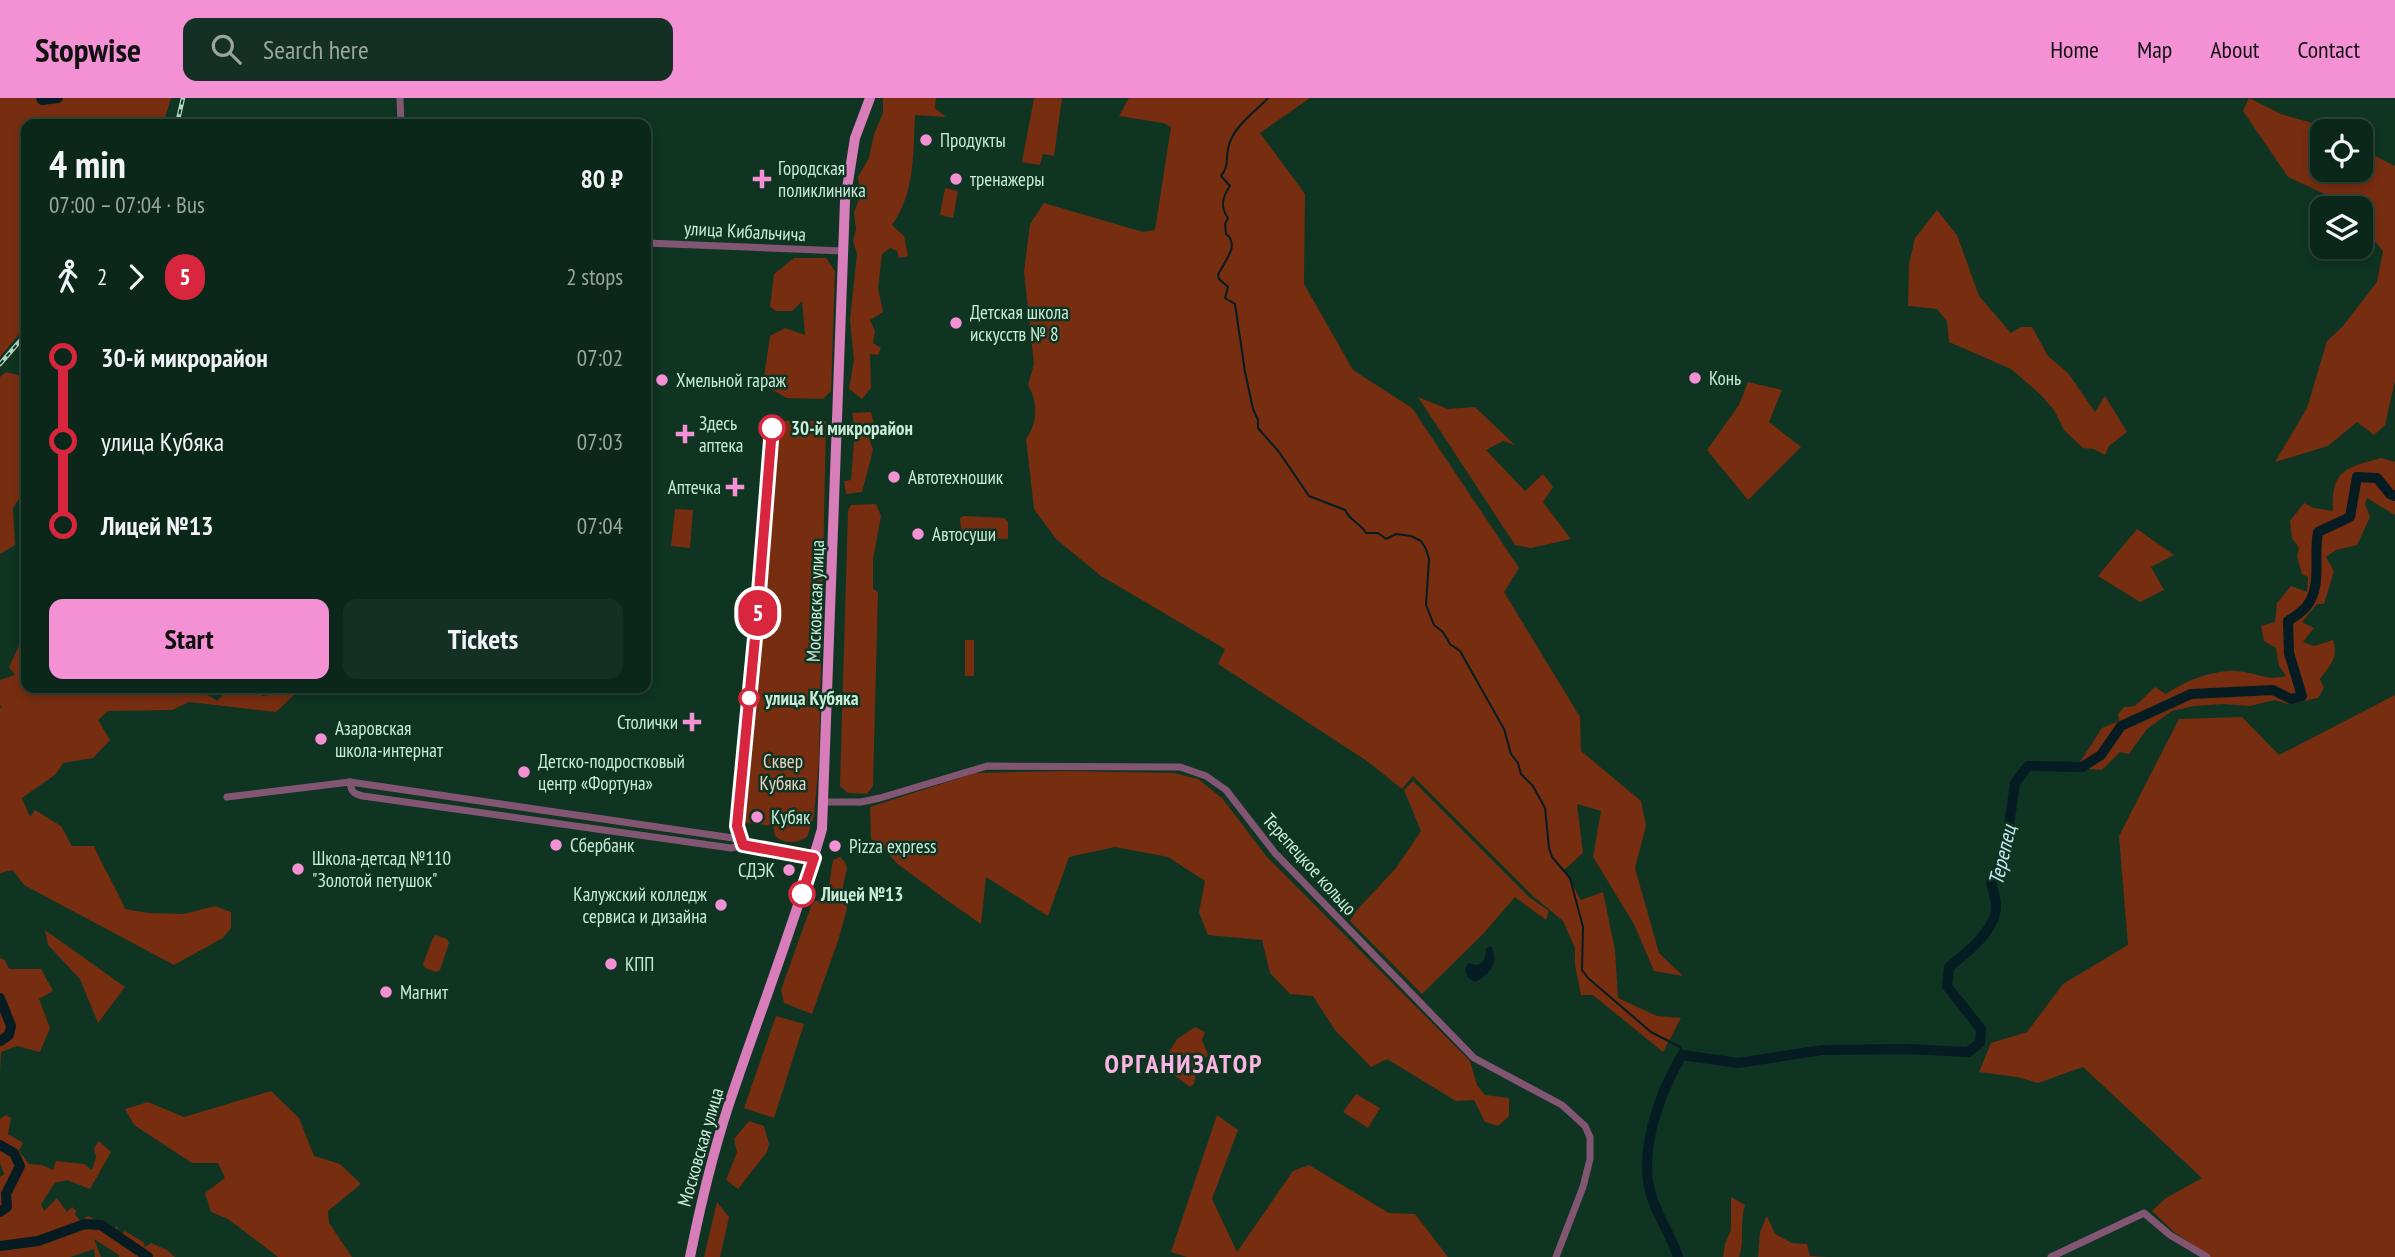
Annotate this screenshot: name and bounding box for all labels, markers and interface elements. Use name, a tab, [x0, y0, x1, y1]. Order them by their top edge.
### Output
search box	[183, 18, 673, 81]
text: Stopwise	[35, 28, 141, 71]
icon: search	[207, 30, 245, 68]
text: Search here	[263, 33, 369, 66]
text: Home	[2050, 34, 2099, 65]
text: Map	[2137, 34, 2172, 65]
text: About	[2210, 34, 2259, 65]
text: Contact	[2297, 34, 2360, 65]
map controls	[2310, 119, 2373, 259]
button: locate	[2310, 119, 2373, 182]
place label: Продукты	[940, 128, 1006, 152]
marker: Продукты	[918, 132, 934, 148]
text: 4 min	[49, 139, 126, 188]
place label: Городская поликлиника	[778, 156, 866, 202]
text: 80 ₽	[580, 162, 623, 195]
place label: тренажеры	[970, 167, 1044, 191]
marker: Городская поликлиника	[752, 169, 772, 189]
marker: тренажеры	[948, 171, 964, 187]
text: 07:00 – 07:04 · Bus	[49, 190, 205, 219]
button: layers	[2310, 196, 2373, 259]
street label: улица Кибальчича	[683, 216, 807, 246]
icon: walk	[49, 258, 87, 296]
icon: forward	[117, 258, 155, 296]
text: 5	[179, 261, 191, 292]
text: 2	[97, 262, 107, 291]
text: 2 stops	[566, 262, 623, 291]
place label: Детская школа искусств № 8	[970, 300, 1069, 346]
marker: Детская школа искусств № 8	[948, 315, 964, 331]
text: 30-й микрорайон	[101, 341, 268, 374]
text: 07:02	[577, 343, 623, 372]
place label: Конь	[1709, 366, 1741, 390]
place label: Хмельной гараж	[676, 368, 787, 392]
marker: Конь	[1687, 370, 1703, 386]
marker: Хмельной гараж	[654, 372, 670, 388]
place label: Здесь аптека	[699, 411, 743, 457]
marker: 30-й микрорайон	[759, 415, 785, 441]
place label: 30-й микрорайон	[791, 416, 913, 440]
text: улица Кубяка	[101, 425, 224, 458]
marker: Здесь аптека	[677, 426, 693, 442]
text: 07:03	[577, 427, 623, 456]
place label: Автотехношик	[908, 465, 1004, 489]
marker: Автотехношик	[886, 469, 902, 485]
place label: Аптечка	[668, 475, 721, 499]
marker: Аптечка	[727, 479, 743, 495]
text: Лицей №13	[101, 509, 214, 542]
text: 07:04	[577, 511, 623, 540]
place label: Автосуши	[932, 522, 996, 546]
marker: Автосуши	[910, 526, 926, 542]
street label: Московская улица	[801, 540, 829, 662]
line badge: 5	[735, 590, 781, 636]
text: 5	[752, 597, 764, 628]
button: Start	[49, 599, 329, 679]
button: Tickets	[343, 599, 623, 679]
place label: улица Кубяка	[764, 686, 859, 710]
marker: улица Кубяка	[739, 688, 759, 708]
place label: Столички	[617, 710, 678, 734]
marker: Столички	[684, 714, 700, 730]
place label: Азаровская школа-интернат	[335, 716, 444, 762]
marker: Азаровская школа-интернат	[313, 731, 329, 747]
place label: Детско-подростковый центр «Фортуна»	[538, 749, 685, 795]
park label: Сквер Кубяка	[760, 749, 806, 795]
marker: Детско-подростковый центр «Фортуна»	[516, 764, 532, 780]
place label: Кубяк	[771, 805, 811, 829]
street label: Терепецкое кольцо	[1258, 808, 1362, 920]
marker: Кубяк	[749, 809, 765, 825]
water label: Терепец	[1982, 821, 2022, 888]
place label: Сбербанк	[570, 833, 635, 857]
place label: Pizza express	[849, 834, 937, 858]
marker: Сбербанк	[548, 837, 564, 853]
marker: Pizza express	[827, 838, 843, 854]
place label: Школа-детсад №110 "Золотой петушок"	[312, 846, 451, 892]
place label: СДЭК	[738, 858, 775, 882]
marker: Школа-детсад №110 "Золотой петушок"	[290, 861, 306, 877]
marker: СДЭК	[781, 862, 797, 878]
marker: Лицей №13	[789, 881, 815, 907]
place label: Калужский колледж сервиса и дизайна	[573, 882, 708, 928]
place label: Лицей №13	[820, 882, 903, 906]
marker: Калужский колледж сервиса и дизайна	[713, 897, 729, 913]
place label: КПП	[625, 952, 654, 976]
marker: КПП	[603, 956, 619, 972]
place label: Магнит	[400, 980, 449, 1004]
marker: Магнит	[378, 984, 394, 1000]
district label: ОРГАНИЗАТОР	[1105, 1047, 1263, 1080]
street label: Московская улица	[672, 1085, 728, 1209]

